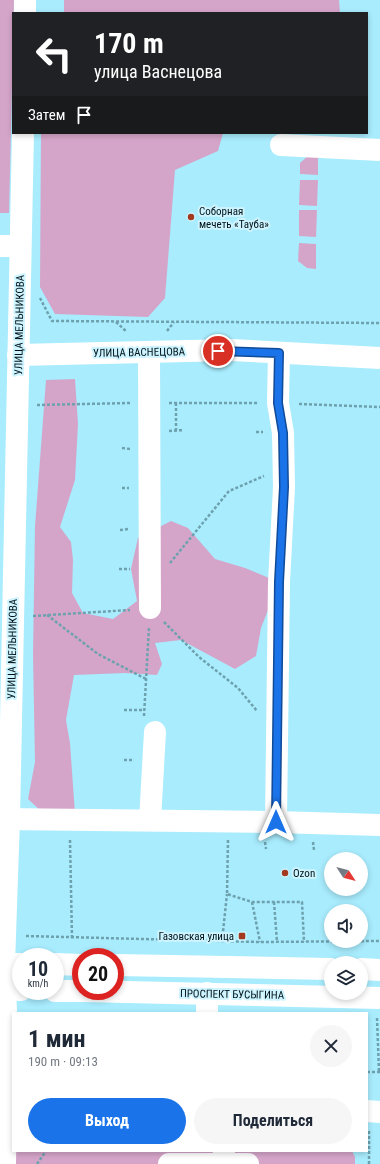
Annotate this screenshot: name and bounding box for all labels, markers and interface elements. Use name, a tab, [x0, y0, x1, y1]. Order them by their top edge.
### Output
text: 170 m	[94, 27, 164, 60]
icon: left	[28, 28, 80, 80]
text: улица Васнецова	[94, 61, 222, 82]
icon: arrive	[73, 104, 95, 126]
text: Затем	[28, 106, 65, 124]
place label: Соборная мечеть «Тауба»	[199, 205, 269, 231]
marker: Соборная мечеть «Тауба»	[186, 212, 196, 222]
street label: УЛИЦА МЕЛЬНИКОВА	[12, 274, 27, 375]
pin	[201, 334, 235, 368]
icon: arrive	[207, 340, 229, 362]
street label: УЛИЦА ВАСНЕЦОВА	[93, 345, 186, 360]
street label: УЛИЦА МЕЛЬНИКОВА	[5, 598, 20, 699]
position arrow	[255, 801, 297, 843]
north arrow	[324, 852, 368, 896]
map controls	[324, 852, 368, 1000]
place label: Ozon	[293, 867, 315, 880]
marker: Ozon	[280, 868, 290, 878]
button: sound	[324, 904, 368, 948]
place label: Газовская улица	[158, 930, 234, 943]
marker: Газовская улица	[237, 931, 247, 941]
speed limit sign: 20	[72, 948, 124, 1000]
button: layers	[324, 956, 368, 1000]
text: 10	[28, 957, 48, 981]
text: km/h	[28, 978, 48, 989]
street label: ПРОСПЕКТ БУСЫГИНА	[180, 987, 285, 1002]
text: 1 мин	[28, 1025, 86, 1053]
button: close	[310, 1025, 352, 1067]
text: 190 m · 09:13	[28, 1054, 98, 1069]
button: Выход	[28, 1098, 186, 1144]
button: Поделиться	[194, 1098, 352, 1144]

